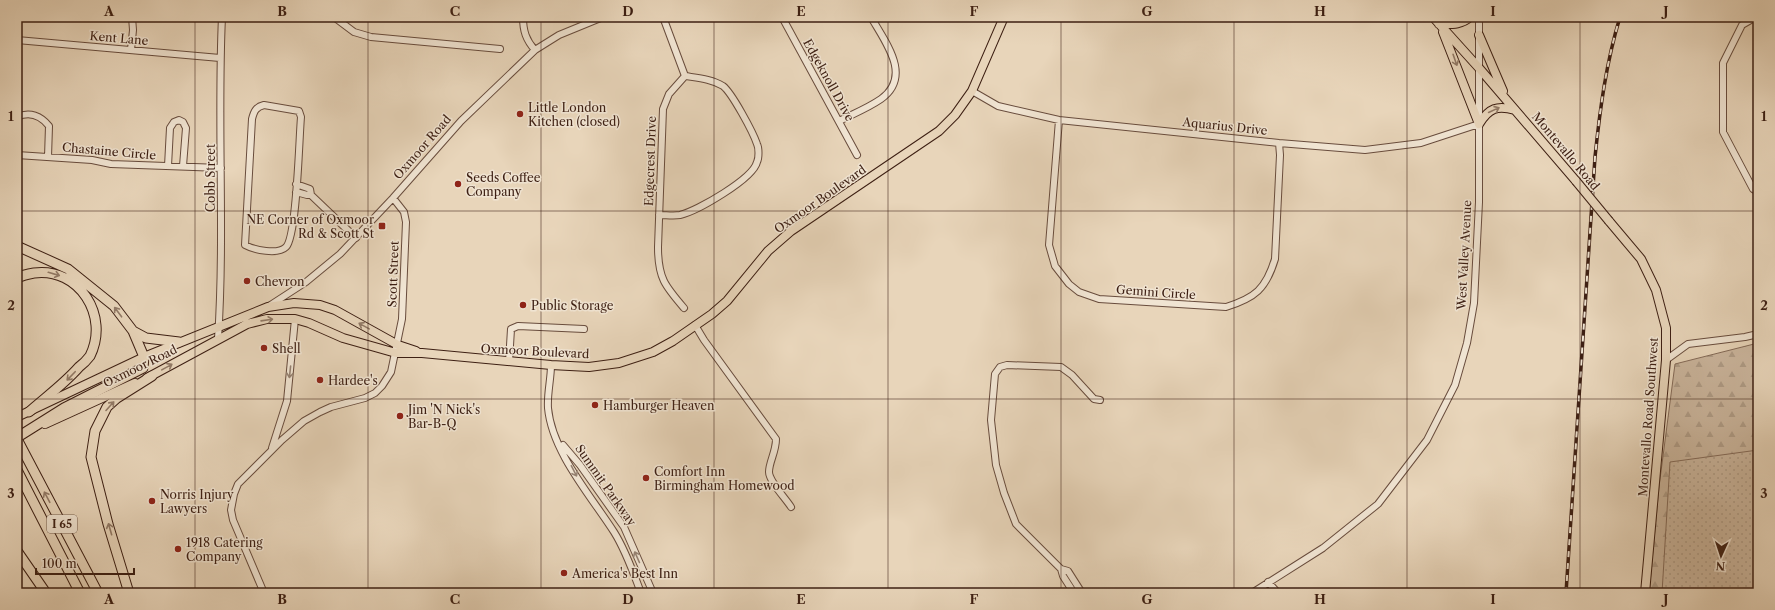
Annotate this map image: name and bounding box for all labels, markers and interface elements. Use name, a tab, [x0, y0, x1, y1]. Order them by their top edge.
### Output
text: A	[103, 3, 115, 19]
text: B	[277, 3, 287, 19]
text: C	[450, 3, 460, 19]
text: D	[622, 3, 634, 19]
text: E	[796, 3, 806, 19]
text: F	[970, 3, 979, 19]
text: G	[1141, 3, 1153, 19]
text: H	[1314, 3, 1326, 19]
text: I	[1490, 3, 1496, 19]
text: J	[1661, 3, 1669, 19]
street label: Kent Lane	[89, 28, 149, 48]
street label: Edgeknoll Drive	[800, 36, 858, 124]
one-way arrow	[1451, 54, 1459, 66]
place label: Little London Kitchen (closed)	[528, 100, 620, 129]
one-way arrow	[1488, 106, 1500, 113]
text: 1	[8, 108, 14, 124]
text: 1	[1761, 108, 1767, 124]
marker: Little London Kitchen (closed)	[515, 109, 525, 119]
street label: Montevallo Road	[1529, 109, 1603, 194]
street label: Oxmoor Road	[390, 111, 454, 182]
street label: Aquarius Drive	[1181, 114, 1269, 138]
street label: Edgecrest Drive	[641, 115, 659, 206]
street label: Chastaine Circle	[61, 139, 157, 163]
street label: Cobb Street	[203, 143, 218, 212]
street label: Oxmoor Boulevard	[771, 161, 869, 236]
place label: Seeds Coffee Company	[466, 170, 541, 199]
marker: Seeds Coffee Company	[453, 179, 463, 189]
street label: West Valley Avenue	[1454, 199, 1474, 311]
place label: NE Corner of Oxmoor Rd & Scott St	[246, 212, 375, 241]
marker: NE Corner of Oxmoor Rd & Scott St	[377, 221, 387, 231]
street label: Scott Street	[384, 240, 402, 308]
one-way arrow	[48, 271, 61, 278]
place label: Chevron	[255, 274, 305, 289]
marker: Chevron	[242, 276, 252, 286]
street label: Gemini Circle	[1116, 282, 1197, 302]
text: 2	[7, 297, 15, 313]
text: 2	[1760, 297, 1768, 313]
place label: Public Storage	[531, 298, 614, 313]
marker: Public Storage	[518, 300, 528, 310]
one-way arrow	[114, 306, 122, 317]
one-way arrow	[260, 316, 273, 324]
one-way arrow	[358, 322, 370, 330]
street label: Montevallo Road Southwest	[1635, 336, 1661, 497]
street label: Oxmoor Road	[101, 341, 180, 390]
place label: Shell	[272, 341, 301, 356]
street label: Oxmoor Boulevard	[480, 341, 590, 361]
marker: Shell	[259, 343, 269, 353]
one-way arrow	[161, 363, 173, 371]
one-way arrow	[286, 365, 293, 378]
one-way arrow	[66, 371, 76, 381]
place label: Hardee's	[328, 373, 378, 388]
marker: Hardee's	[315, 375, 325, 385]
place label: Hamburger Heaven	[603, 398, 715, 413]
marker: Hamburger Heaven	[590, 400, 600, 410]
one-way arrow	[105, 401, 115, 411]
place label: Jim 'N Nick's Bar-B-Q	[406, 402, 480, 431]
marker: Jim 'N Nick's Bar-B-Q	[395, 411, 405, 421]
street label: Summit Parkway	[572, 441, 640, 529]
place label: Comfort Inn Birmingham Homewood	[654, 464, 795, 493]
one-way arrow	[570, 465, 578, 477]
marker: Comfort Inn Birmingham Homewood	[641, 473, 651, 483]
text: 3	[7, 485, 15, 501]
text: 3	[1760, 485, 1768, 501]
place label: Norris Injury Lawyers	[160, 487, 234, 516]
one-way arrow	[43, 491, 51, 503]
marker: Norris Injury Lawyers	[147, 496, 157, 506]
road number: I 65	[47, 515, 77, 533]
one-way arrow	[106, 523, 113, 536]
place label: 1918 Catering Company	[186, 535, 263, 564]
north arrow	[1701, 536, 1741, 576]
marker: 1918 Catering Company	[173, 544, 183, 554]
scale bar	[36, 550, 134, 576]
one-way arrow	[633, 552, 641, 564]
text: 100 m	[42, 556, 77, 571]
text: N	[1715, 559, 1726, 573]
place label: America's Best Inn	[571, 566, 679, 581]
marker: America's Best Inn	[559, 568, 569, 578]
text: A	[103, 591, 115, 607]
text: B	[277, 591, 287, 607]
text: C	[450, 591, 460, 607]
text: D	[622, 591, 634, 607]
text: E	[796, 591, 806, 607]
text: F	[970, 591, 979, 607]
text: G	[1141, 591, 1153, 607]
text: H	[1314, 591, 1326, 607]
text: I	[1490, 591, 1496, 607]
text: J	[1661, 591, 1669, 607]

